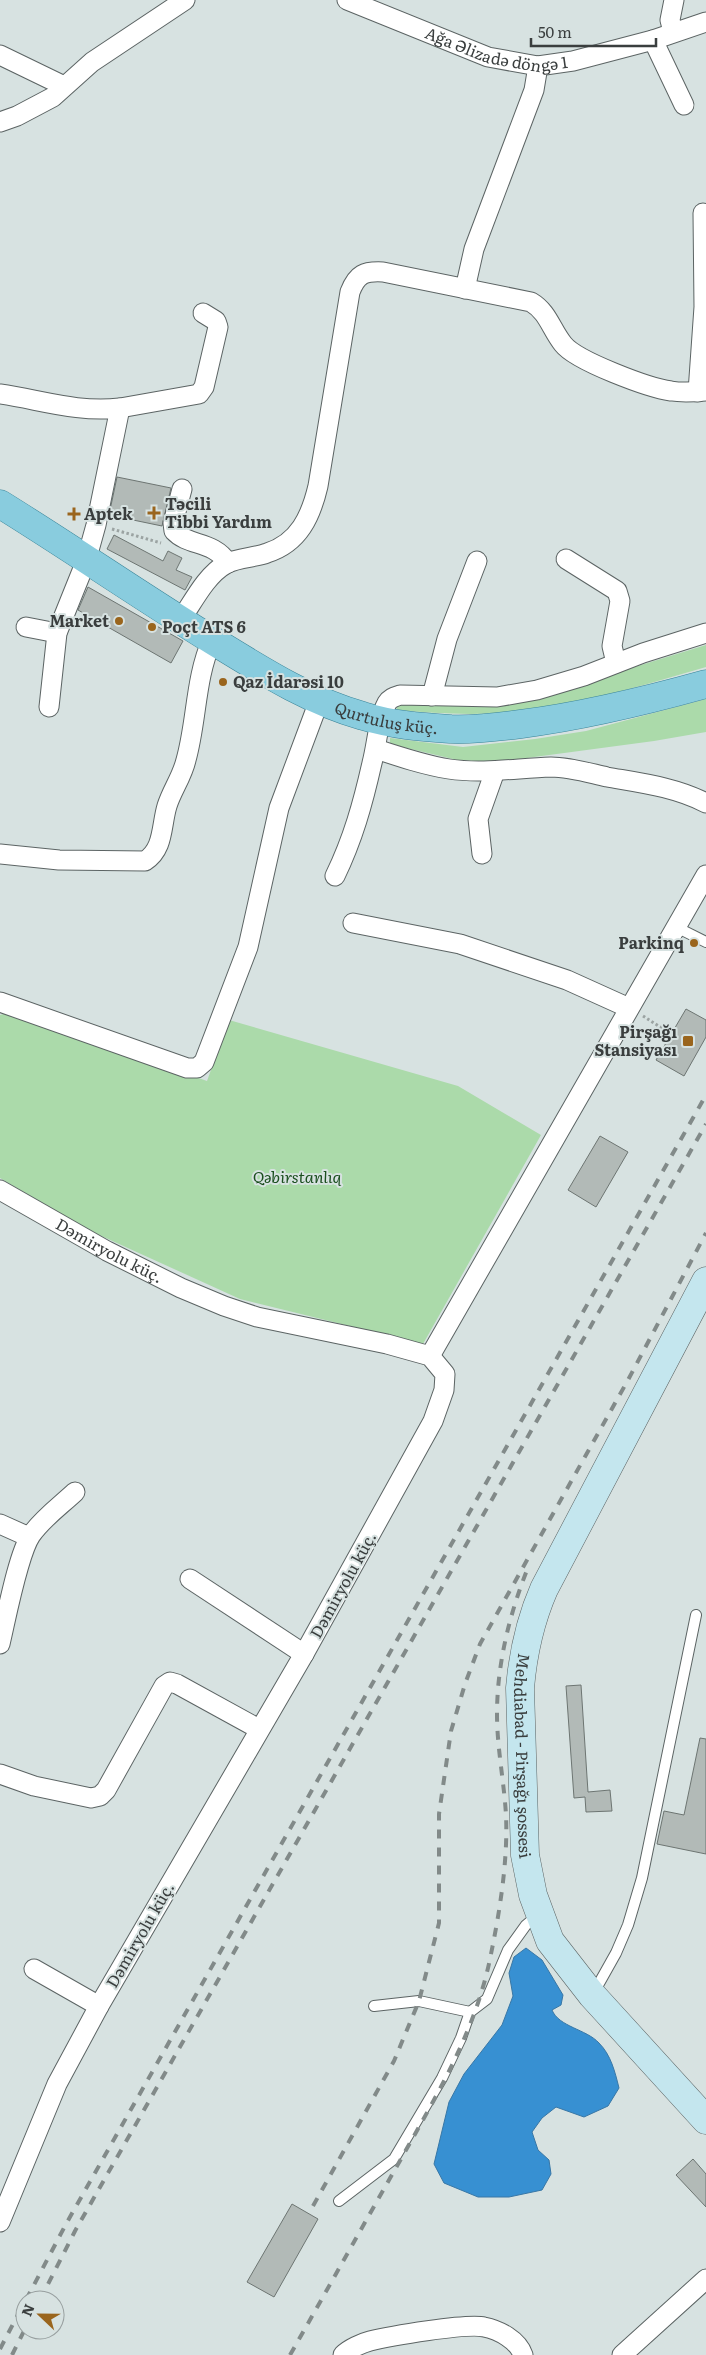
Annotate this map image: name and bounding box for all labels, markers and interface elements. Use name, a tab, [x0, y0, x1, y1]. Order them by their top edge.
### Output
scale bar	[531, 15, 656, 47]
street label: Ağa Əlizadə döngə 1	[422, 20, 570, 77]
text: 50 m	[538, 20, 572, 43]
place label: Təcili Tibbi Yardım	[165, 491, 272, 533]
place label: Aptek	[84, 501, 133, 525]
marker: Təcili Tibbi Yardım	[147, 506, 161, 520]
marker: Aptek	[68, 508, 80, 520]
place label: Market	[49, 608, 109, 632]
place label: Poçt ATS 6	[162, 614, 246, 638]
marker: Market	[113, 615, 125, 627]
marker: Poçt ATS 6	[146, 621, 158, 633]
place label: Qaz İdarəsi 10	[233, 669, 344, 693]
marker: Qaz İdarəsi 10	[217, 676, 229, 688]
street label: Qurtuluş küç.	[332, 695, 439, 739]
place label: Parkinq	[618, 930, 685, 954]
marker: Parkinq	[688, 937, 700, 949]
place label: Pirşağı Stansiyası	[594, 1019, 677, 1061]
marker: Pirşağı Stansiyası	[681, 1034, 695, 1048]
park label: Qəbirstanlıq	[253, 1164, 342, 1188]
street label: Dəmiryolu küç.	[52, 1211, 167, 1288]
street label: Dəmiryolu küç.	[303, 1527, 381, 1642]
street label: Mehdiabad - Pirşağı şossesi	[509, 1652, 538, 1860]
street label: Dəmiryolu küç.	[99, 1877, 179, 1992]
north arrow	[15, 2290, 65, 2340]
text: N	[16, 2300, 39, 2319]

